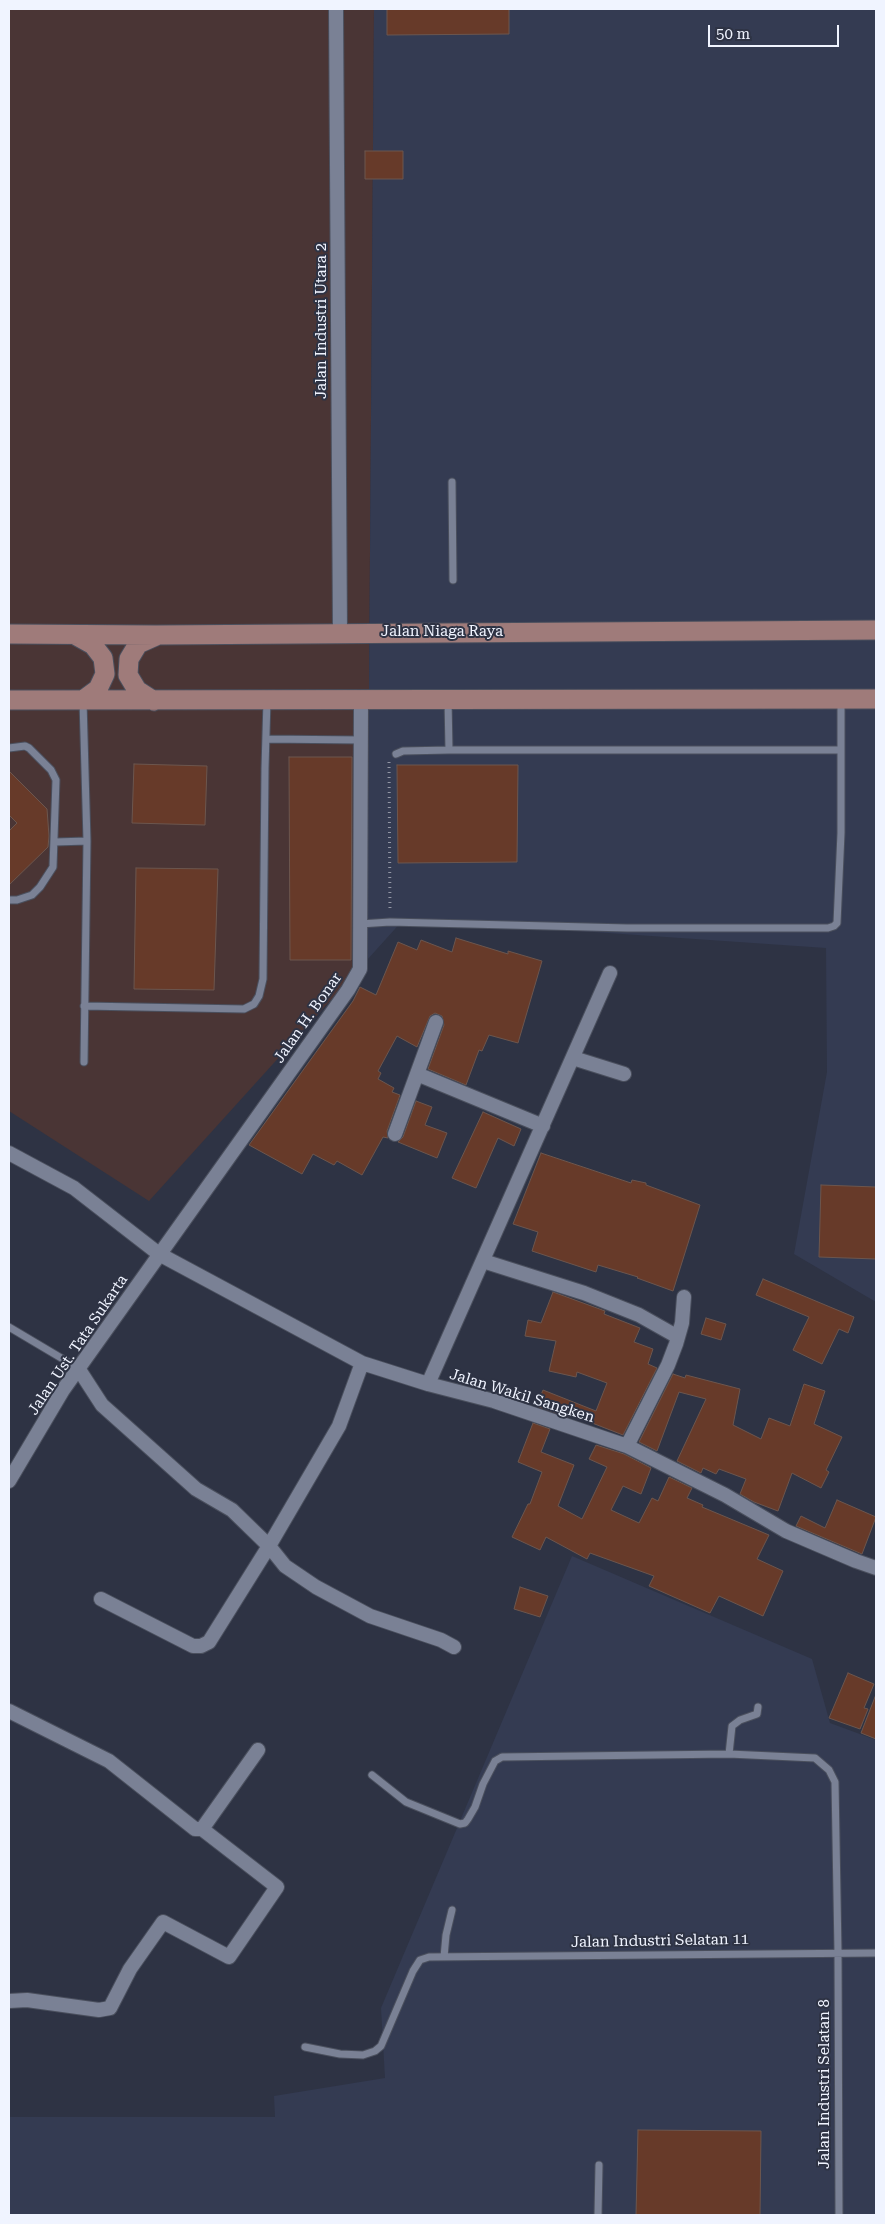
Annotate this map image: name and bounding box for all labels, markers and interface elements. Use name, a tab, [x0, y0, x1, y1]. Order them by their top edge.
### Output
scale bar	[710, 15, 841, 47]
text: 50 m	[716, 25, 750, 43]
street label: Jalan Industri Utara 2	[313, 243, 331, 399]
street label: Jalan Niaga Raya	[381, 623, 503, 641]
street label: Jalan H. Bonar	[270, 969, 346, 1067]
street label: Jalan Ust. Tata Sukarta	[24, 1271, 132, 1419]
street label: Jalan Wakil Sangken	[447, 1365, 597, 1427]
street label: Jalan Industri Selatan 11	[571, 1930, 749, 1952]
street label: Jalan Industri Selatan 8	[816, 1999, 834, 2169]

